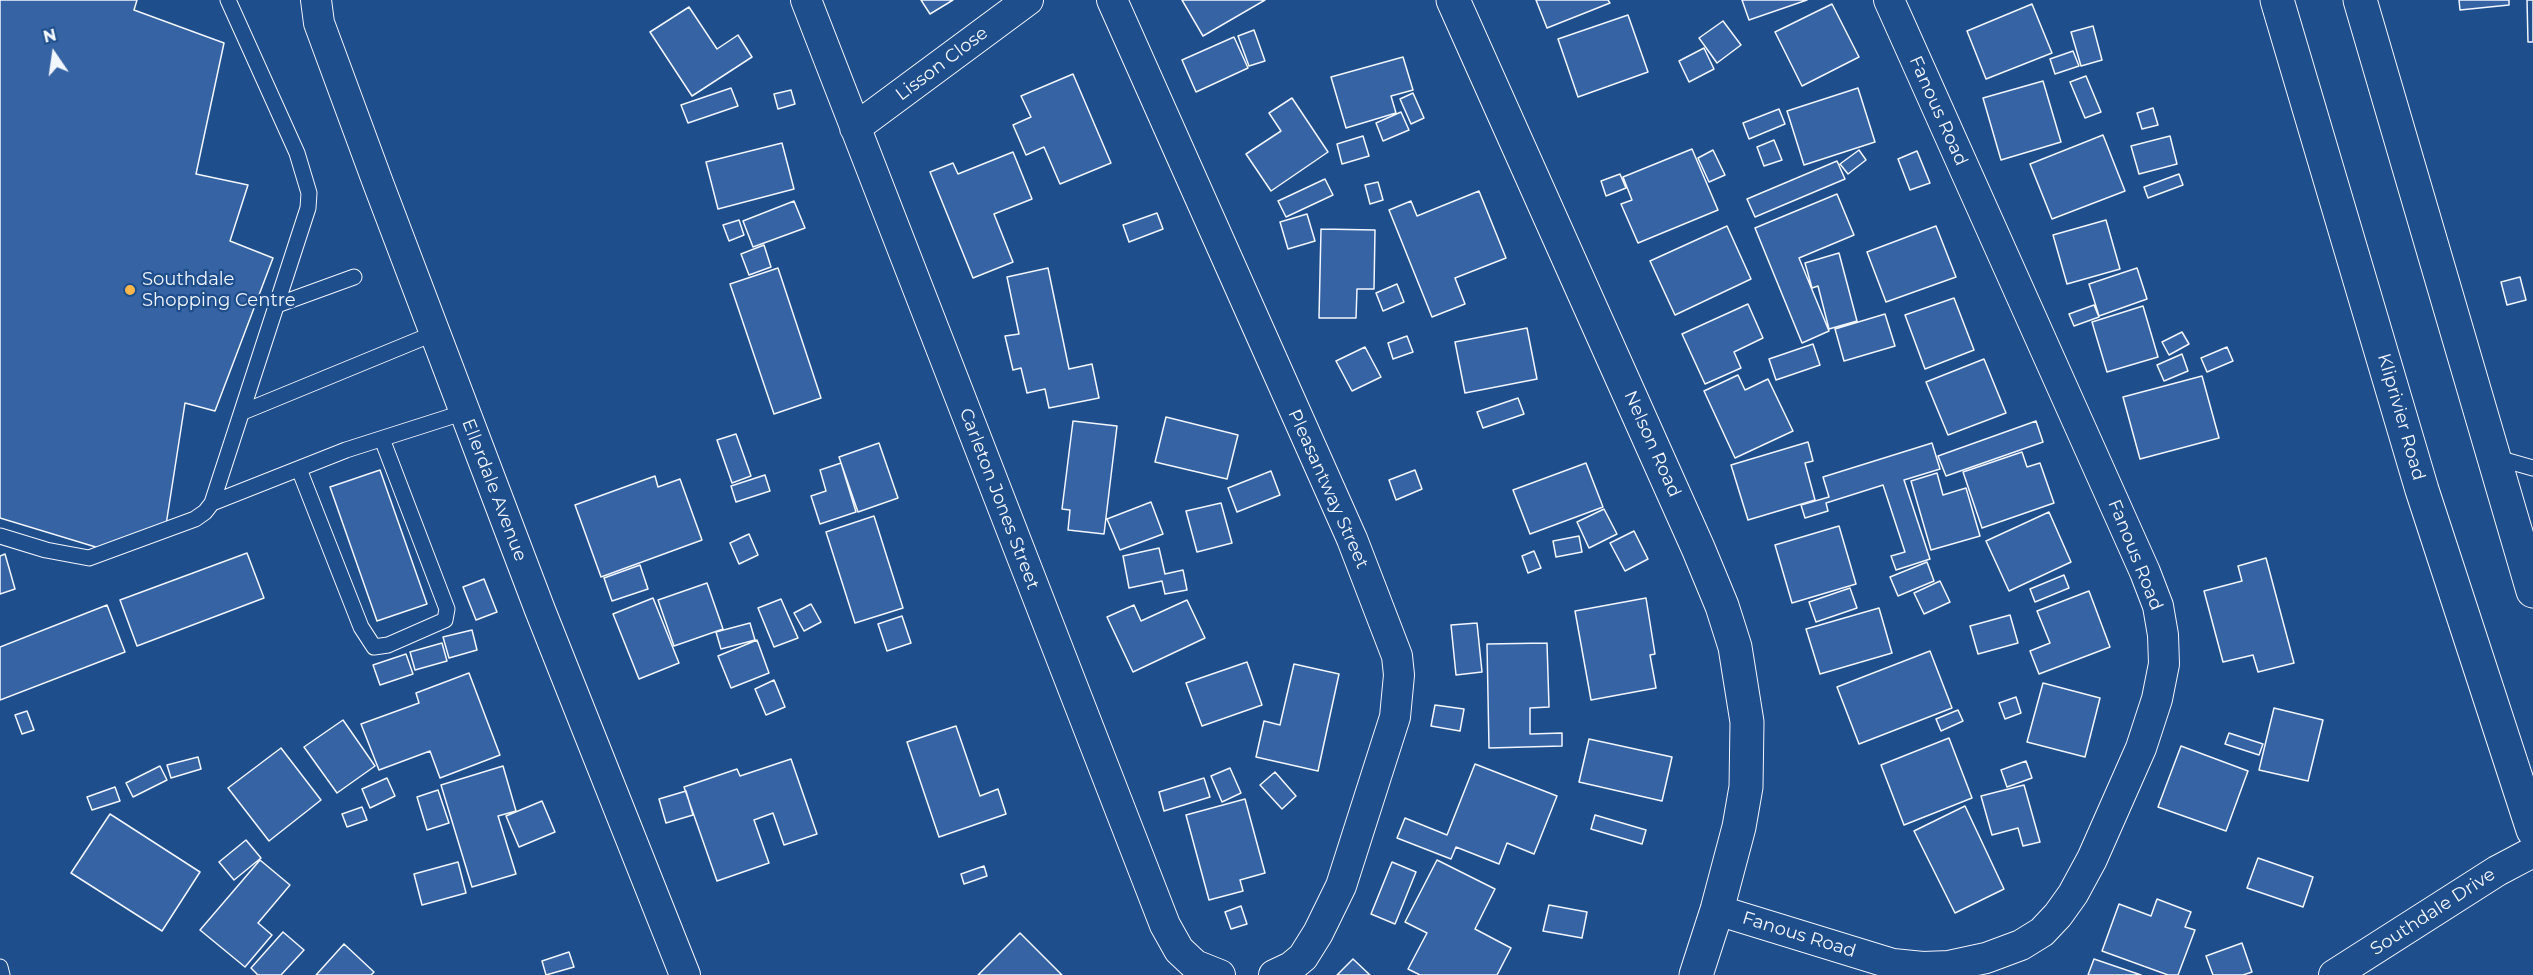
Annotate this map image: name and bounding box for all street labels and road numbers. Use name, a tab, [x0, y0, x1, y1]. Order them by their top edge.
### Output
street label: Lisson Close	[892, 22, 992, 106]
street label: Fanous Road	[1904, 53, 1972, 169]
street label: Kliprivier Road	[2373, 351, 2429, 483]
street label: Nelson Road	[1619, 387, 1685, 501]
street label: Carleton Jones Street	[954, 405, 1044, 593]
street label: Pleasantway Street	[1283, 406, 1373, 572]
street label: Ellerdale Avenue	[457, 416, 531, 564]
street label: Fanous Road	[2103, 496, 2167, 614]
street label: Southdale Drive	[2367, 864, 2499, 960]
street label: Fanous Road	[1740, 907, 1858, 963]

